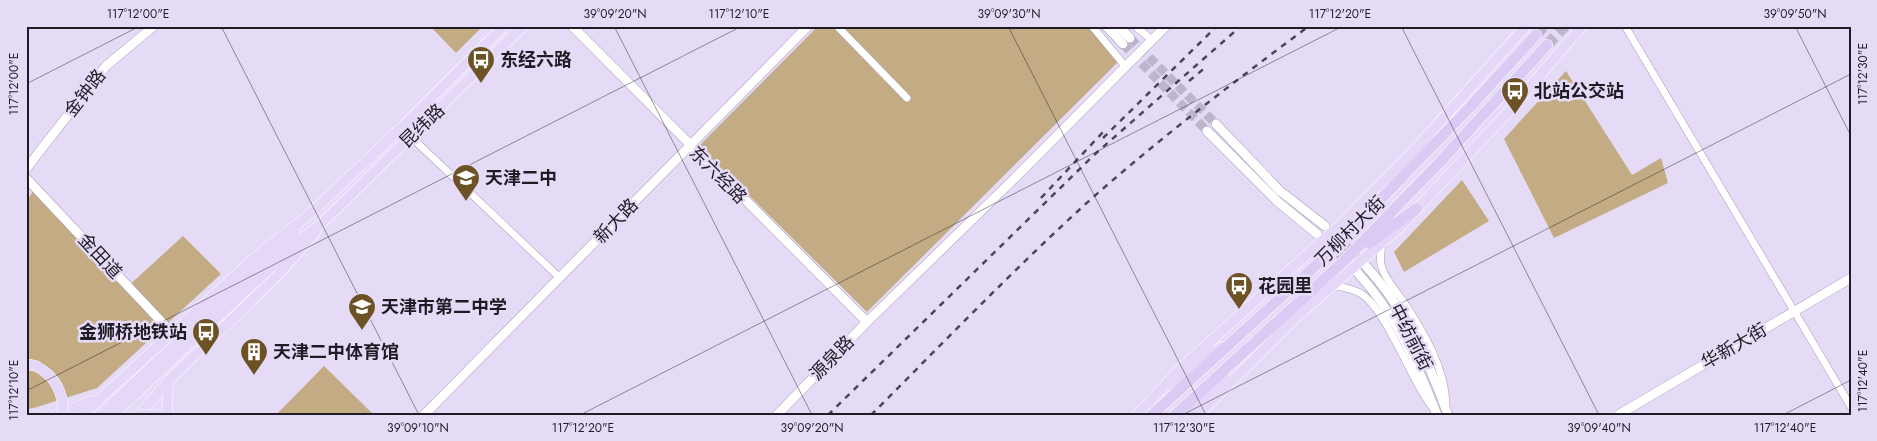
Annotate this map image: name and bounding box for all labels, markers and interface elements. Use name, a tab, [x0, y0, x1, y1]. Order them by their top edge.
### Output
text: 117°12'00"E	[107, 5, 169, 23]
text: 39°09'20"N	[583, 5, 647, 23]
text: 117°12'10"E	[709, 5, 769, 23]
text: 39°09'30"N	[978, 5, 1040, 23]
text: 117°12'20"E	[1309, 5, 1371, 23]
text: 39°09'50"N	[1763, 5, 1827, 23]
text: 117°12'30"E	[1854, 43, 1872, 105]
bus stop icon: 东经六路	[466, 45, 496, 84]
place label: 东经六路	[500, 47, 572, 73]
text: 117°12'00"E	[5, 53, 23, 115]
street label: 金钟路	[58, 64, 112, 122]
bus stop icon: 北站公交站	[1500, 76, 1530, 115]
place label: 北站公交站	[1534, 78, 1624, 104]
street label: 昆纬路	[394, 98, 450, 154]
street label: 东六经路	[683, 140, 753, 210]
school or university icon: 天津二中	[451, 163, 481, 202]
place label: 天津二中	[485, 165, 557, 191]
street label: 万柳村大街	[1309, 190, 1391, 272]
street label: 新大路	[588, 193, 644, 249]
street label: 金田道	[72, 227, 128, 285]
bus stop icon: 花园里	[1224, 271, 1254, 310]
place label: 花园里	[1258, 273, 1312, 299]
school or university icon: 天津市第二中学	[347, 292, 377, 331]
place label: 天津市第二中学	[381, 294, 507, 320]
street label: 中纺前街	[1383, 299, 1439, 375]
bus stop icon: 金狮桥地铁站	[191, 317, 221, 356]
street label: 华新大街	[1696, 317, 1772, 375]
place label: 金狮桥地铁站	[79, 319, 187, 345]
street label: 源泉路	[804, 330, 860, 386]
building icon: 天津二中体育馆	[239, 337, 269, 376]
place label: 天津二中体育馆	[273, 339, 399, 365]
text: 117°12'40"E	[1854, 350, 1872, 412]
text: 117°12'10"E	[5, 360, 23, 420]
text: 39°09'10"N	[387, 419, 449, 437]
text: 117°12'20"E	[552, 419, 614, 437]
text: 39°09'20"N	[780, 419, 844, 437]
text: 117°12'30"E	[1153, 419, 1215, 437]
text: 39°09'40"N	[1567, 419, 1631, 437]
text: 117°12'40"E	[1754, 419, 1816, 437]

